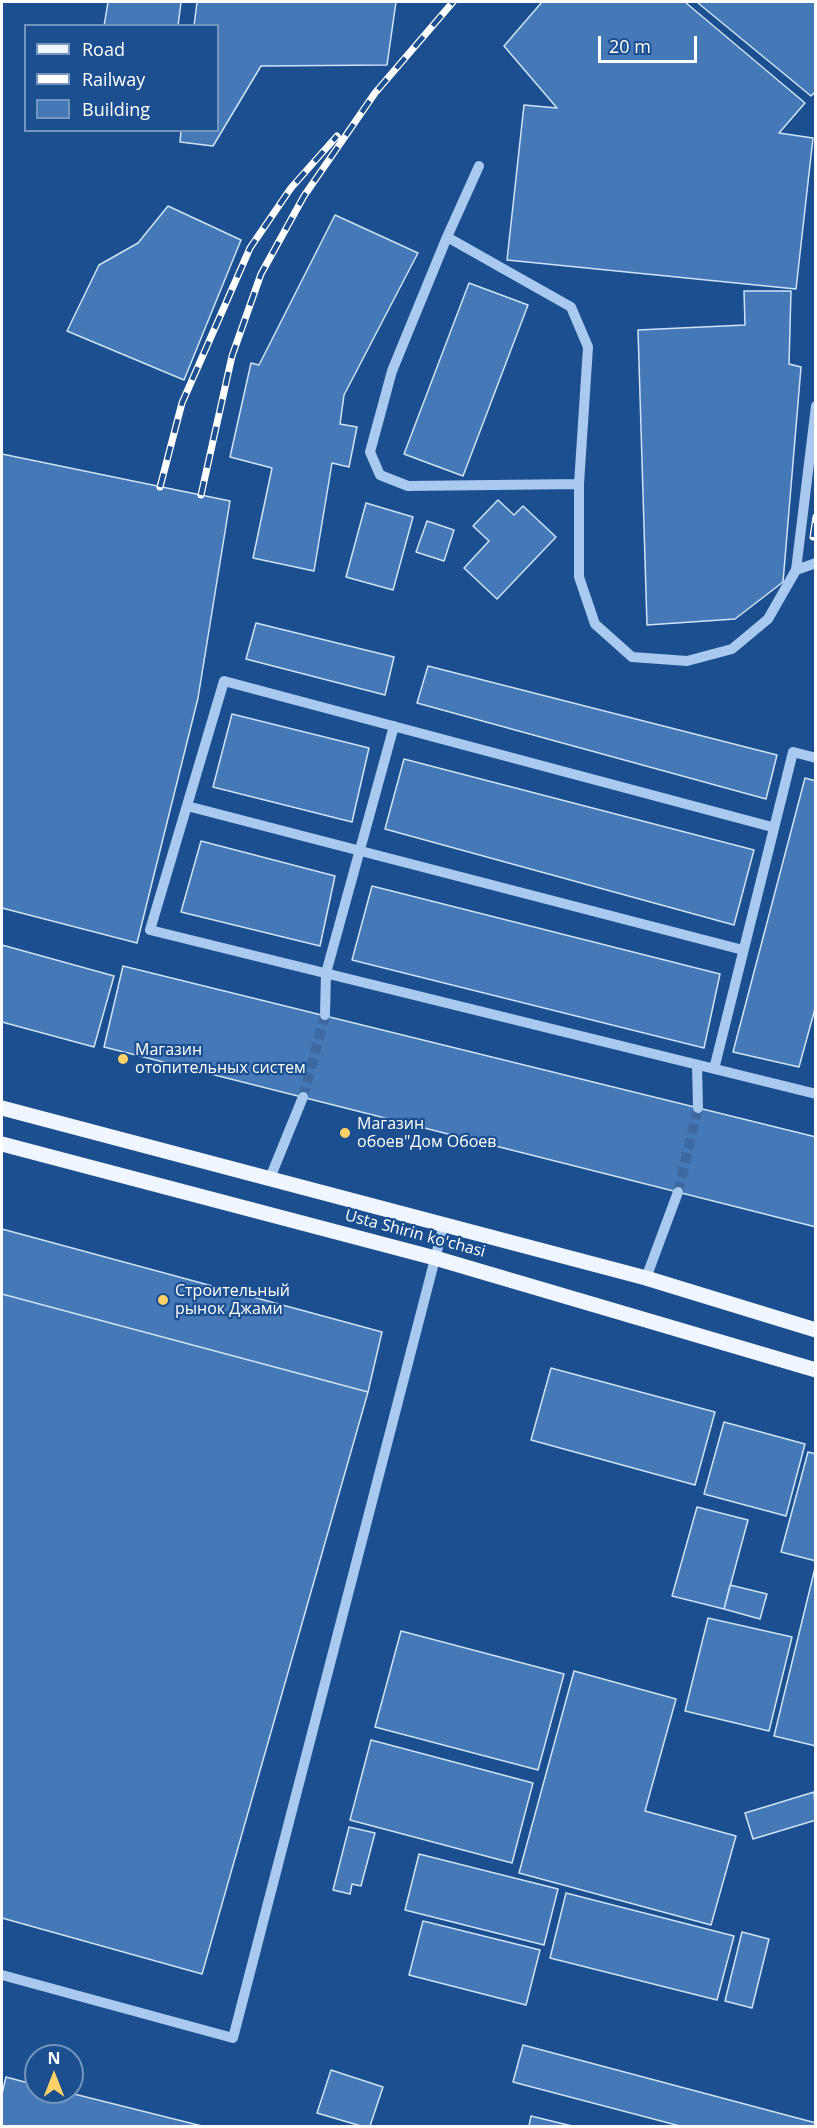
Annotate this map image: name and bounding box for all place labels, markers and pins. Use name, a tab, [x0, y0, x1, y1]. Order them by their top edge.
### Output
place label: Магазин отопительных систем	[135, 1040, 306, 1078]
marker: Магазин отопительных систем	[116, 1052, 130, 1066]
place label: Магазин обоев"Дом Обоев	[357, 1114, 497, 1152]
marker: Магазин обоев"Дом Обоев	[338, 1126, 352, 1140]
place label: Строительный рынок Джами	[175, 1281, 290, 1319]
marker: Строительный рынок Джами	[156, 1293, 170, 1307]

